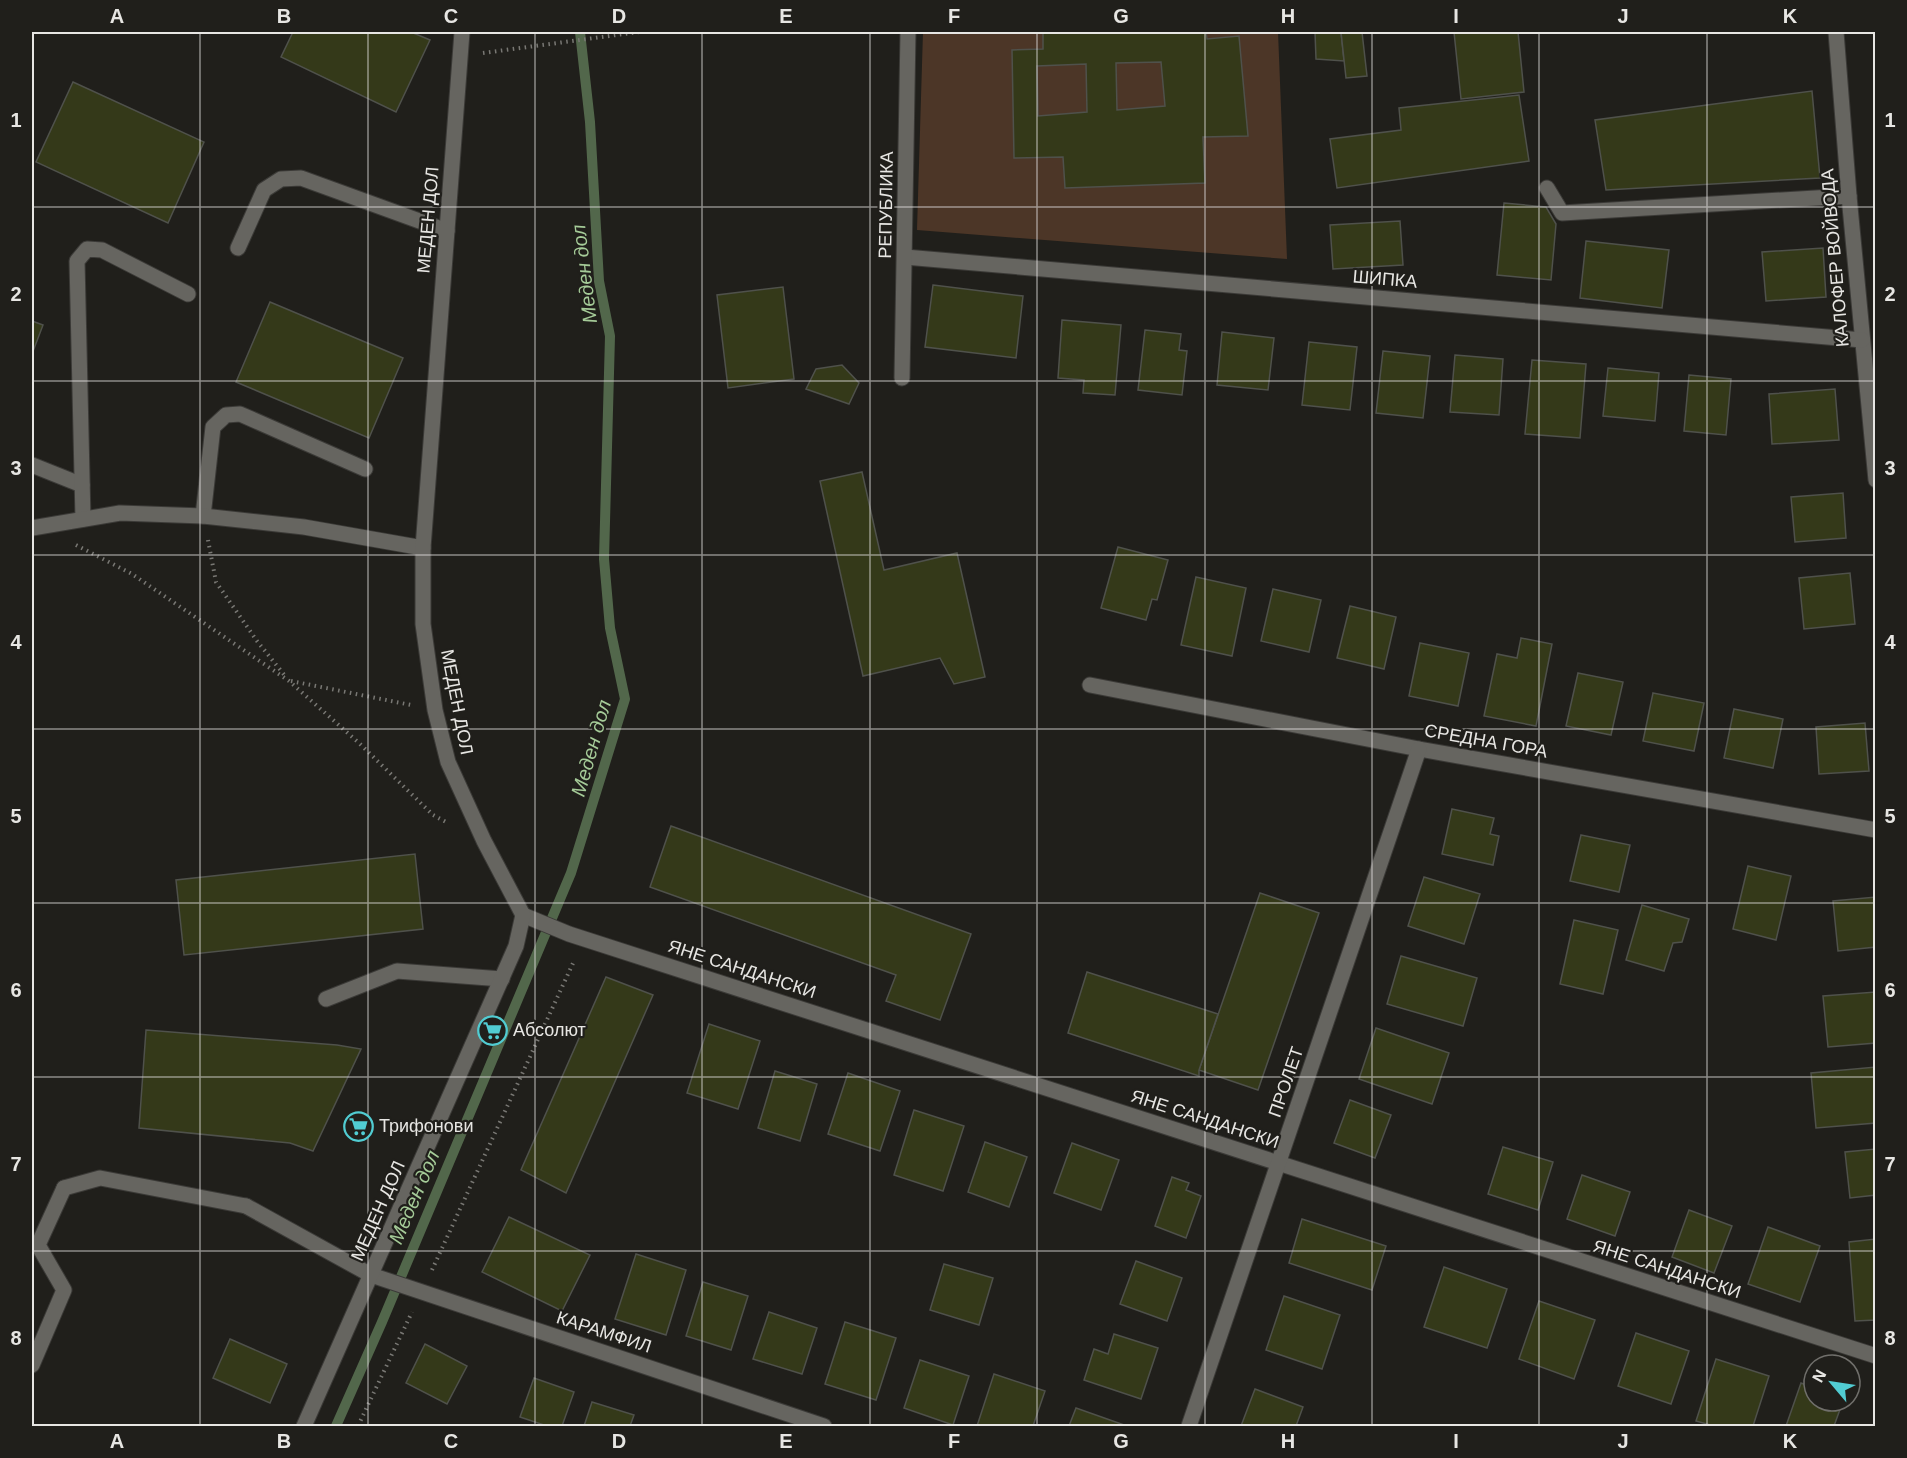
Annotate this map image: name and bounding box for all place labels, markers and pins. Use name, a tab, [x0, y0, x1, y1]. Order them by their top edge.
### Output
supermarket icon: Абсолют	[476, 1014, 508, 1046]
place label: Абсолют	[513, 1020, 586, 1040]
supermarket icon: Трифонови	[342, 1110, 374, 1142]
place label: Трифонови	[379, 1116, 473, 1136]

